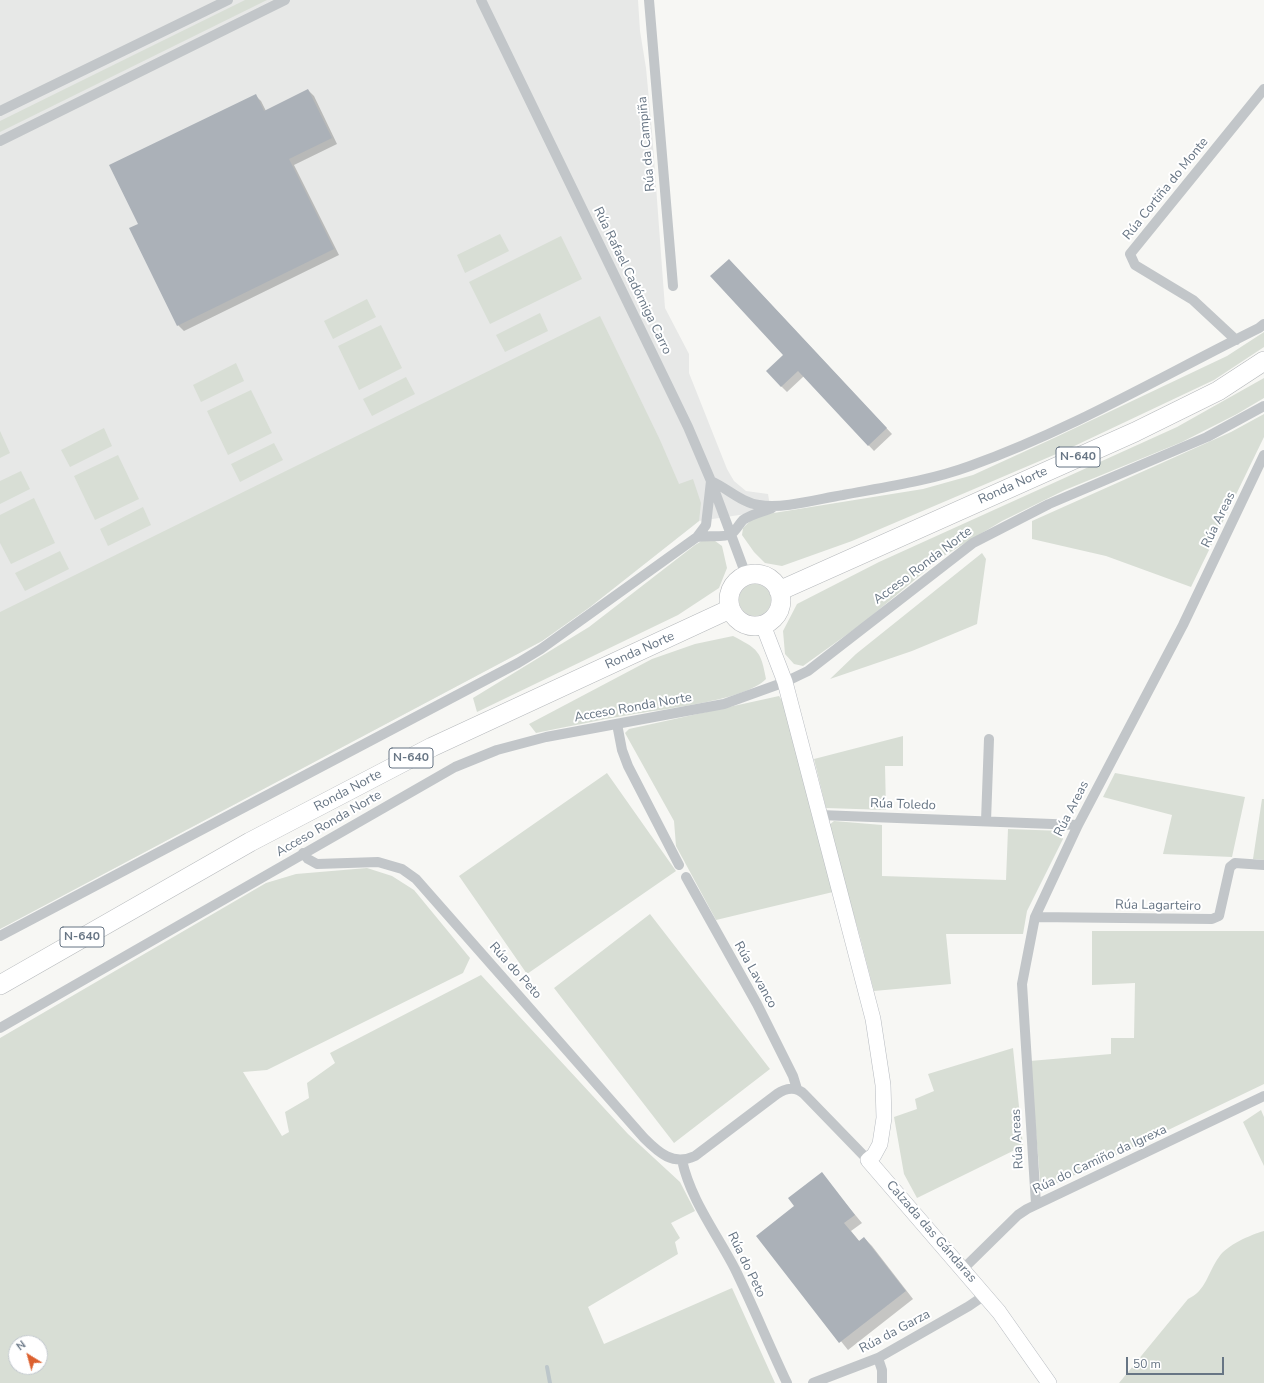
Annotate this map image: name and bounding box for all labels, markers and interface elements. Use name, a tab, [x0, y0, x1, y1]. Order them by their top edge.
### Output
street label: Rúa da Campiña	[635, 96, 659, 192]
street label: Rúa Cortiña do Monte	[1120, 135, 1212, 243]
street label: Rúa Rafael Cadórniga Carro	[589, 205, 675, 357]
road number: N-640	[1056, 447, 1100, 467]
street label: Ronda Norte	[976, 464, 1050, 508]
street label: Rúa Areas	[1199, 489, 1239, 551]
street label: Acceso Ronda Norte	[871, 524, 975, 608]
street label: Ronda Norte	[603, 629, 677, 673]
street label: Acceso Ronda Norte	[573, 690, 693, 726]
road number: N-640	[389, 748, 433, 768]
street label: Ronda Norte	[312, 767, 384, 815]
street label: Rúa Areas	[1051, 779, 1093, 839]
street label: Acceso Ronda Norte	[274, 787, 384, 861]
street label: Rúa Toledo	[870, 796, 936, 814]
street label: Rúa Lagarteiro	[1115, 897, 1201, 915]
road number: N-640	[60, 927, 104, 947]
street label: Rúa do Peto	[485, 939, 545, 1003]
street label: Rúa Lavanco	[730, 939, 780, 1011]
street label: Rúa Areas	[1009, 1108, 1027, 1170]
street label: Rúa do Camiño da Igrexa	[1031, 1122, 1169, 1198]
street label: Calzada das Gándaras	[883, 1178, 979, 1286]
street label: Rúa do Peto	[723, 1230, 769, 1300]
street label: Rúa da Garza	[857, 1307, 933, 1357]
north arrow	[8, 1335, 48, 1375]
text: N	[13, 1337, 29, 1354]
scale bar	[1128, 1349, 1226, 1375]
text: 50 m	[1133, 1356, 1161, 1372]

